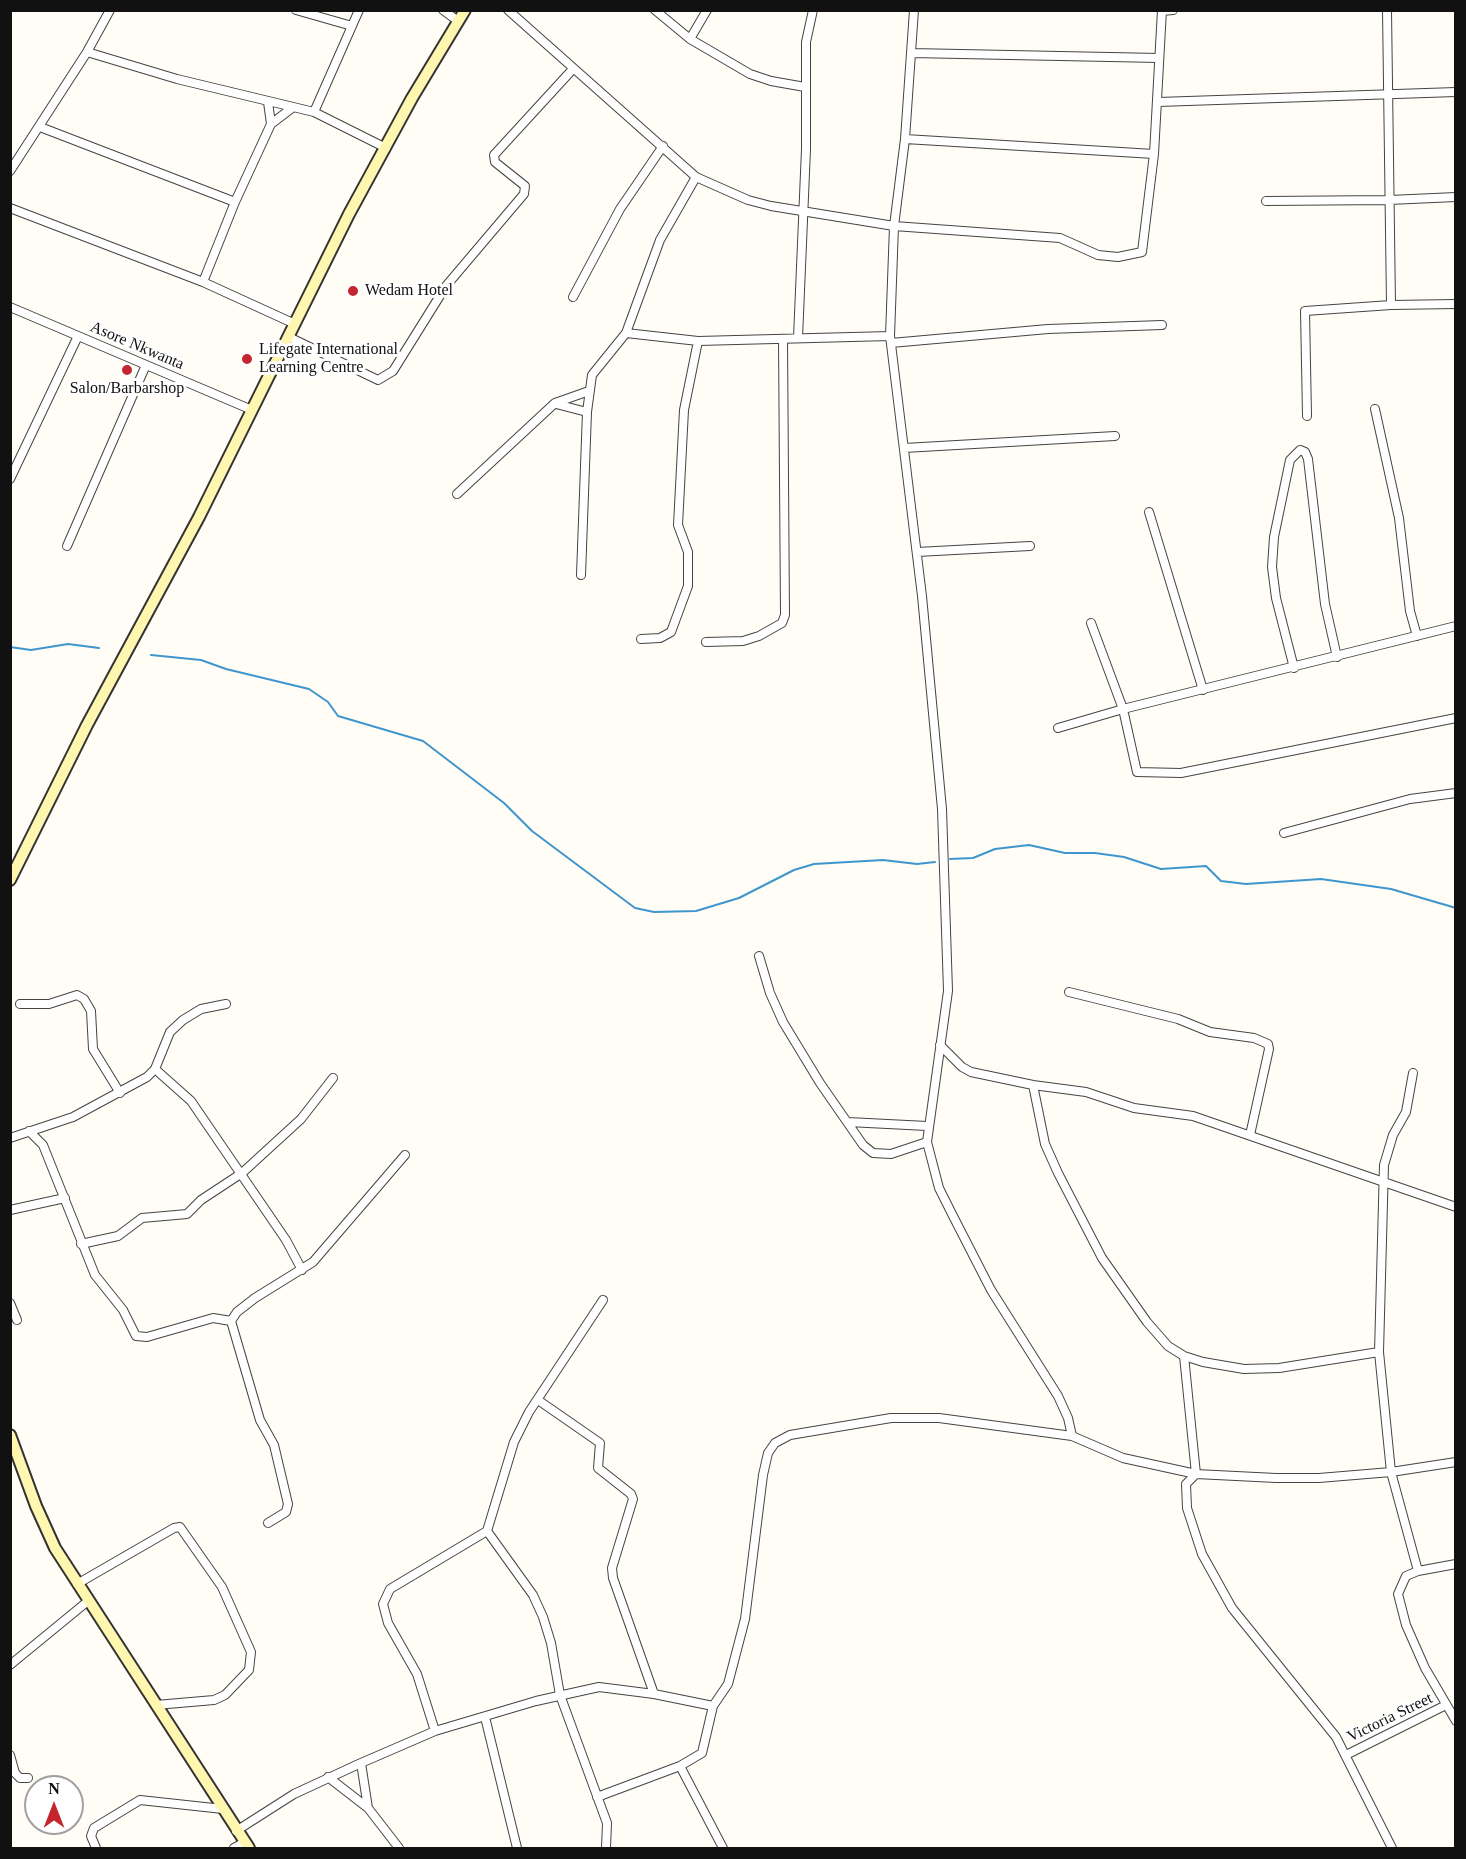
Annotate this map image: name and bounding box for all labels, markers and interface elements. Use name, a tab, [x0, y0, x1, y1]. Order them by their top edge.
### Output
place label: Wedam Hotel	[365, 281, 453, 301]
marker: Wedam Hotel	[346, 284, 360, 298]
street label: Asore Nkwanta	[87, 318, 187, 374]
place label: Lifegate International Learning Centre	[259, 340, 398, 378]
marker: Lifegate International Learning Centre	[240, 352, 254, 366]
marker: Salon/Barbarshop	[120, 363, 134, 377]
place label: Salon/Barbarshop	[70, 379, 184, 399]
street label: Victoria Street	[1344, 1689, 1436, 1747]
north arrow	[24, 1775, 84, 1835]
text: N	[48, 1780, 60, 1797]

